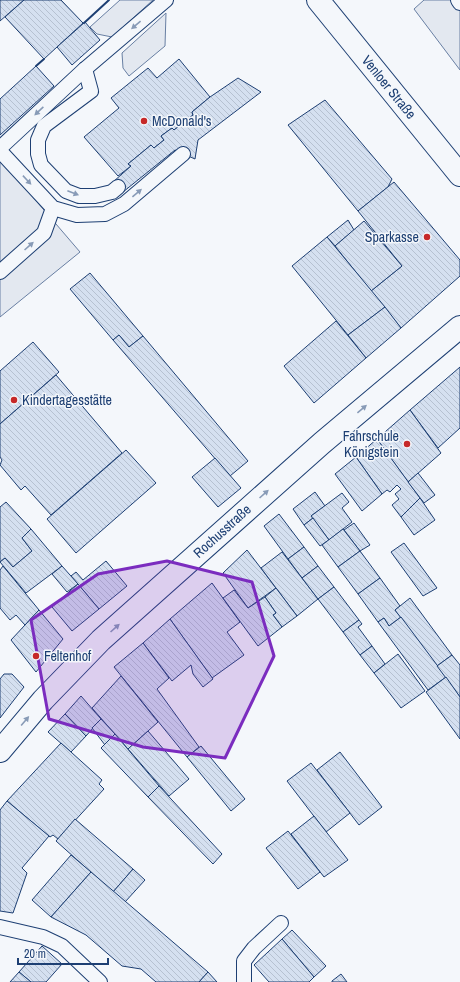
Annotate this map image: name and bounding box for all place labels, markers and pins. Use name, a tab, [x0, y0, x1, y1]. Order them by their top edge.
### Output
place label: McDonald's	[152, 112, 212, 130]
marker: McDonald's	[139, 116, 149, 126]
place label: Sparkasse	[365, 228, 419, 246]
marker: Sparkasse	[422, 232, 432, 242]
place label: Kindertagesstätte	[22, 391, 112, 409]
marker: Kindertagesstätte	[9, 395, 19, 405]
place label: Fahrschule Königstein	[343, 427, 399, 461]
marker: Fahrschule Königstein	[402, 439, 412, 449]
place label: Feltenhof	[44, 647, 92, 665]
marker: Feltenhof	[31, 651, 41, 661]

